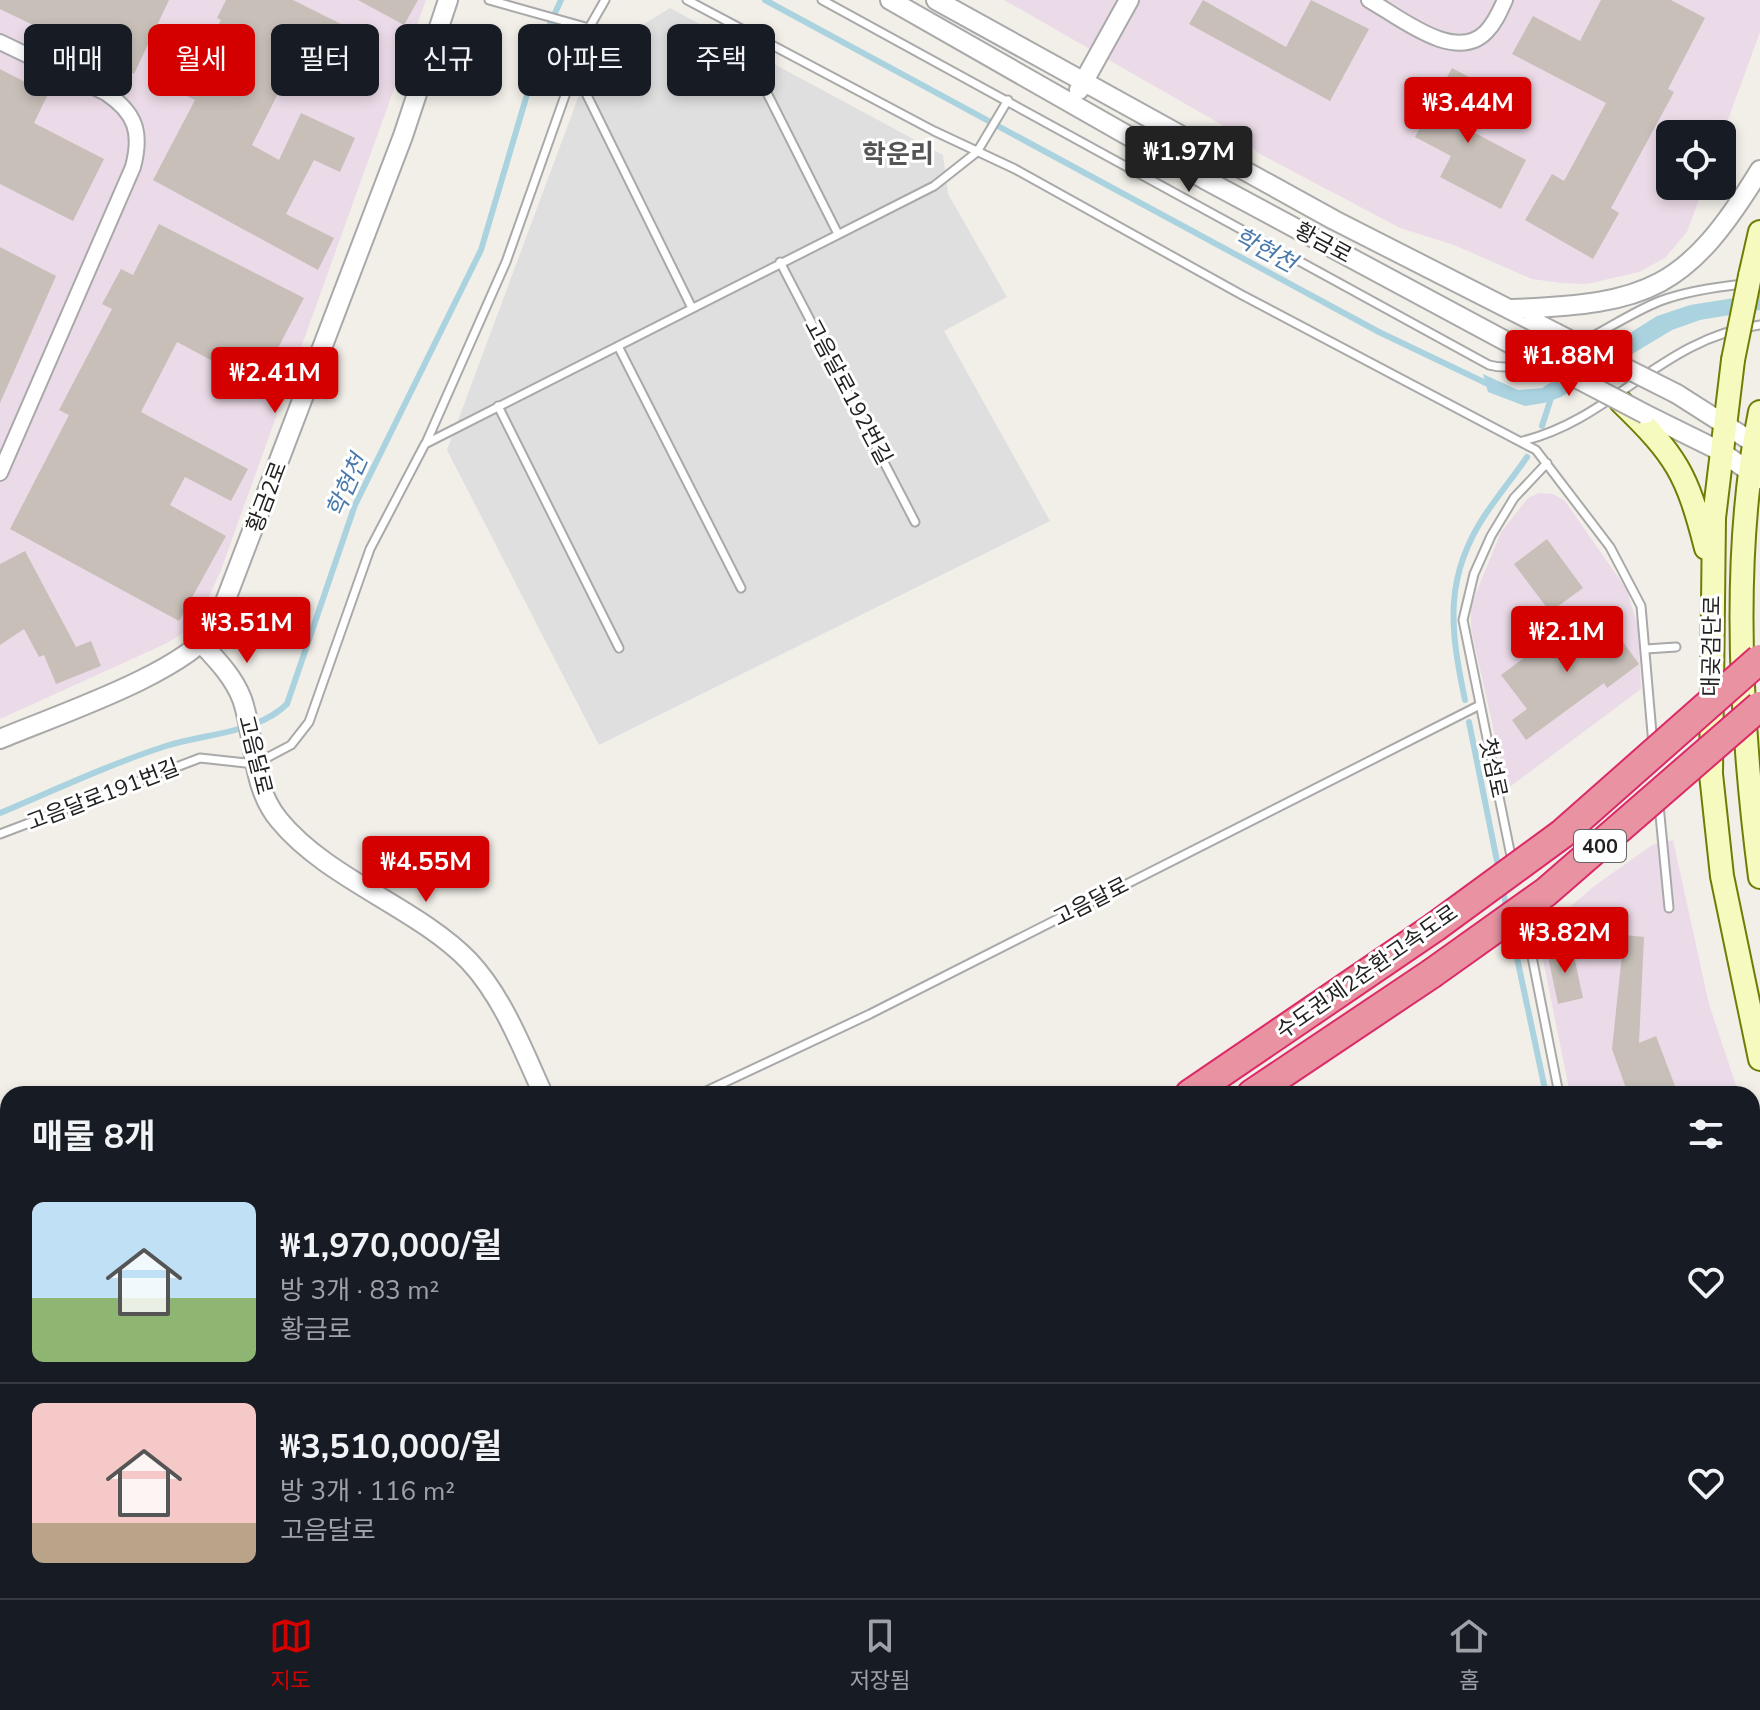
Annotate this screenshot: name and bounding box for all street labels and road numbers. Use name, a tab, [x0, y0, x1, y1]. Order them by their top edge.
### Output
street label: 황금로	[1289, 215, 1357, 271]
street label: 고음달로192번길	[797, 314, 899, 470]
street label: 황금2로	[240, 457, 294, 537]
street label: 대곶검단로	[1696, 595, 1728, 697]
street label: 고음달로	[231, 712, 279, 798]
street label: 첫섬로	[1472, 735, 1514, 801]
street label: 고음달로191번길	[22, 752, 184, 838]
road number: 400	[1574, 830, 1626, 862]
street label: 고음달로	[1048, 870, 1134, 934]
street label: 수도권제2순환고속도로	[1270, 898, 1464, 1046]

